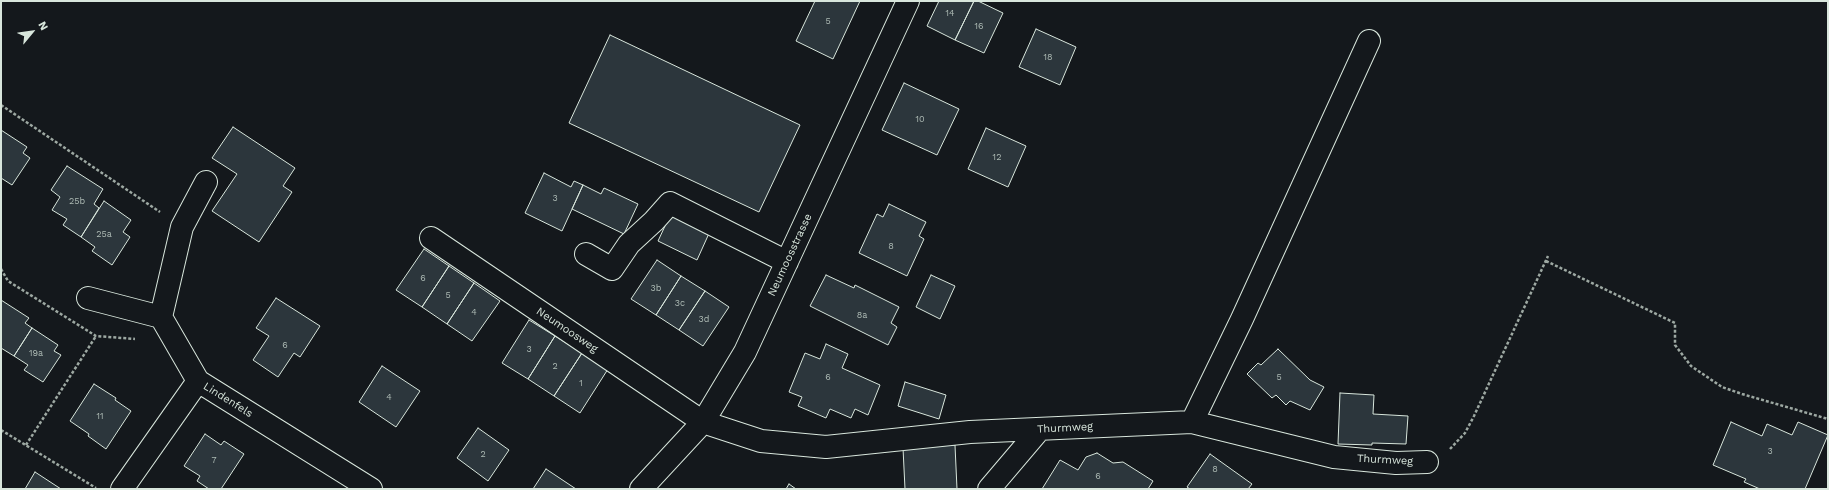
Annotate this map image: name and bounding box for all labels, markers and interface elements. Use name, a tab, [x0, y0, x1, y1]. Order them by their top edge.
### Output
house number: 14	[945, 8, 955, 18]
north arrow	[12, 12, 52, 52]
house number: 5	[825, 16, 831, 26]
text: N	[35, 19, 51, 33]
house number: 16	[975, 21, 983, 31]
house number: 18	[1043, 52, 1053, 62]
house number: 10	[915, 114, 925, 124]
house number: 12	[993, 152, 1001, 162]
house number: 3	[552, 193, 558, 203]
house number: 25b	[69, 196, 85, 206]
street label: Neumoosstrasse	[765, 212, 815, 298]
house number: 25a	[96, 229, 112, 239]
house number: 8	[888, 241, 894, 251]
house number: 6	[420, 273, 426, 283]
house number: 3b	[651, 283, 661, 293]
house number: 5	[445, 290, 451, 300]
house number: 3c	[675, 298, 685, 308]
street label: Neumoosweg	[534, 305, 600, 355]
house number: 4	[471, 307, 477, 317]
house number: 8a	[857, 310, 867, 320]
house number: 3d	[699, 314, 709, 324]
house number: 6	[282, 340, 288, 350]
house number: 3	[526, 344, 532, 354]
house number: 19a	[29, 348, 43, 358]
house number: 2	[552, 361, 558, 371]
house number: 6	[825, 372, 831, 382]
house number: 5	[1276, 372, 1282, 382]
house number: 1	[579, 378, 583, 388]
street label: Lindenfels	[201, 380, 255, 420]
house number: 4	[386, 392, 392, 402]
house number: 11	[96, 411, 104, 421]
street label: Thurmweg	[1037, 420, 1093, 436]
house number: 3	[1767, 446, 1773, 456]
house number: 2	[480, 449, 486, 459]
street label: Thurmweg	[1357, 452, 1413, 468]
house number: 7	[211, 455, 217, 465]
house number: 8	[1212, 464, 1218, 474]
house number: 6	[1095, 471, 1101, 481]

